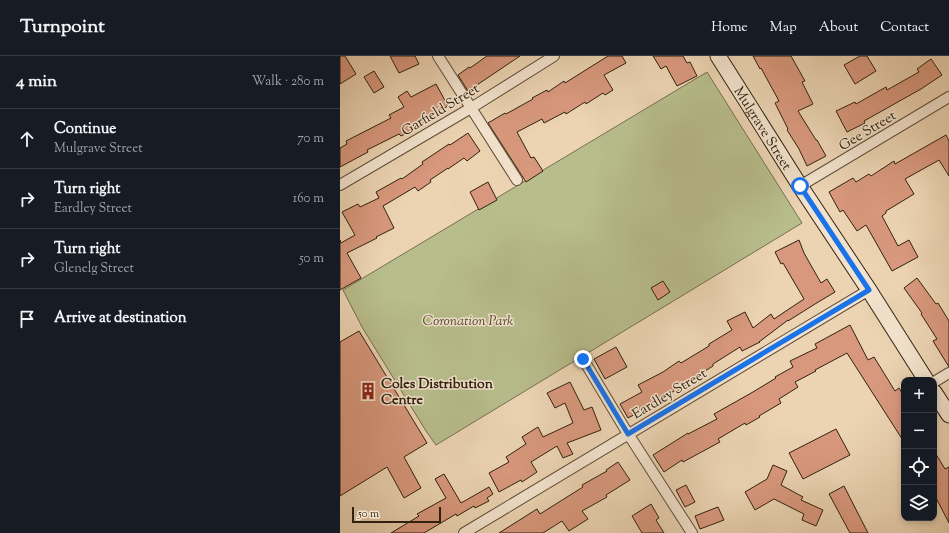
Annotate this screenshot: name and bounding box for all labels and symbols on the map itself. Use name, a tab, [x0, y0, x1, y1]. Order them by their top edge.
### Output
street label: Garfield Street	[398, 79, 484, 142]
street label: Mulgrave Street	[728, 83, 796, 175]
street label: Gee Street	[836, 107, 901, 157]
route start	[791, 177, 809, 195]
park label: Coronation Park	[423, 312, 514, 332]
route end	[574, 350, 592, 368]
street label: Eardley Street	[629, 364, 711, 425]
place label: Coles Distribution Centre	[381, 375, 494, 411]
building icon: Coles Distribution Centre	[358, 381, 378, 401]
scale bar	[352, 505, 441, 524]

